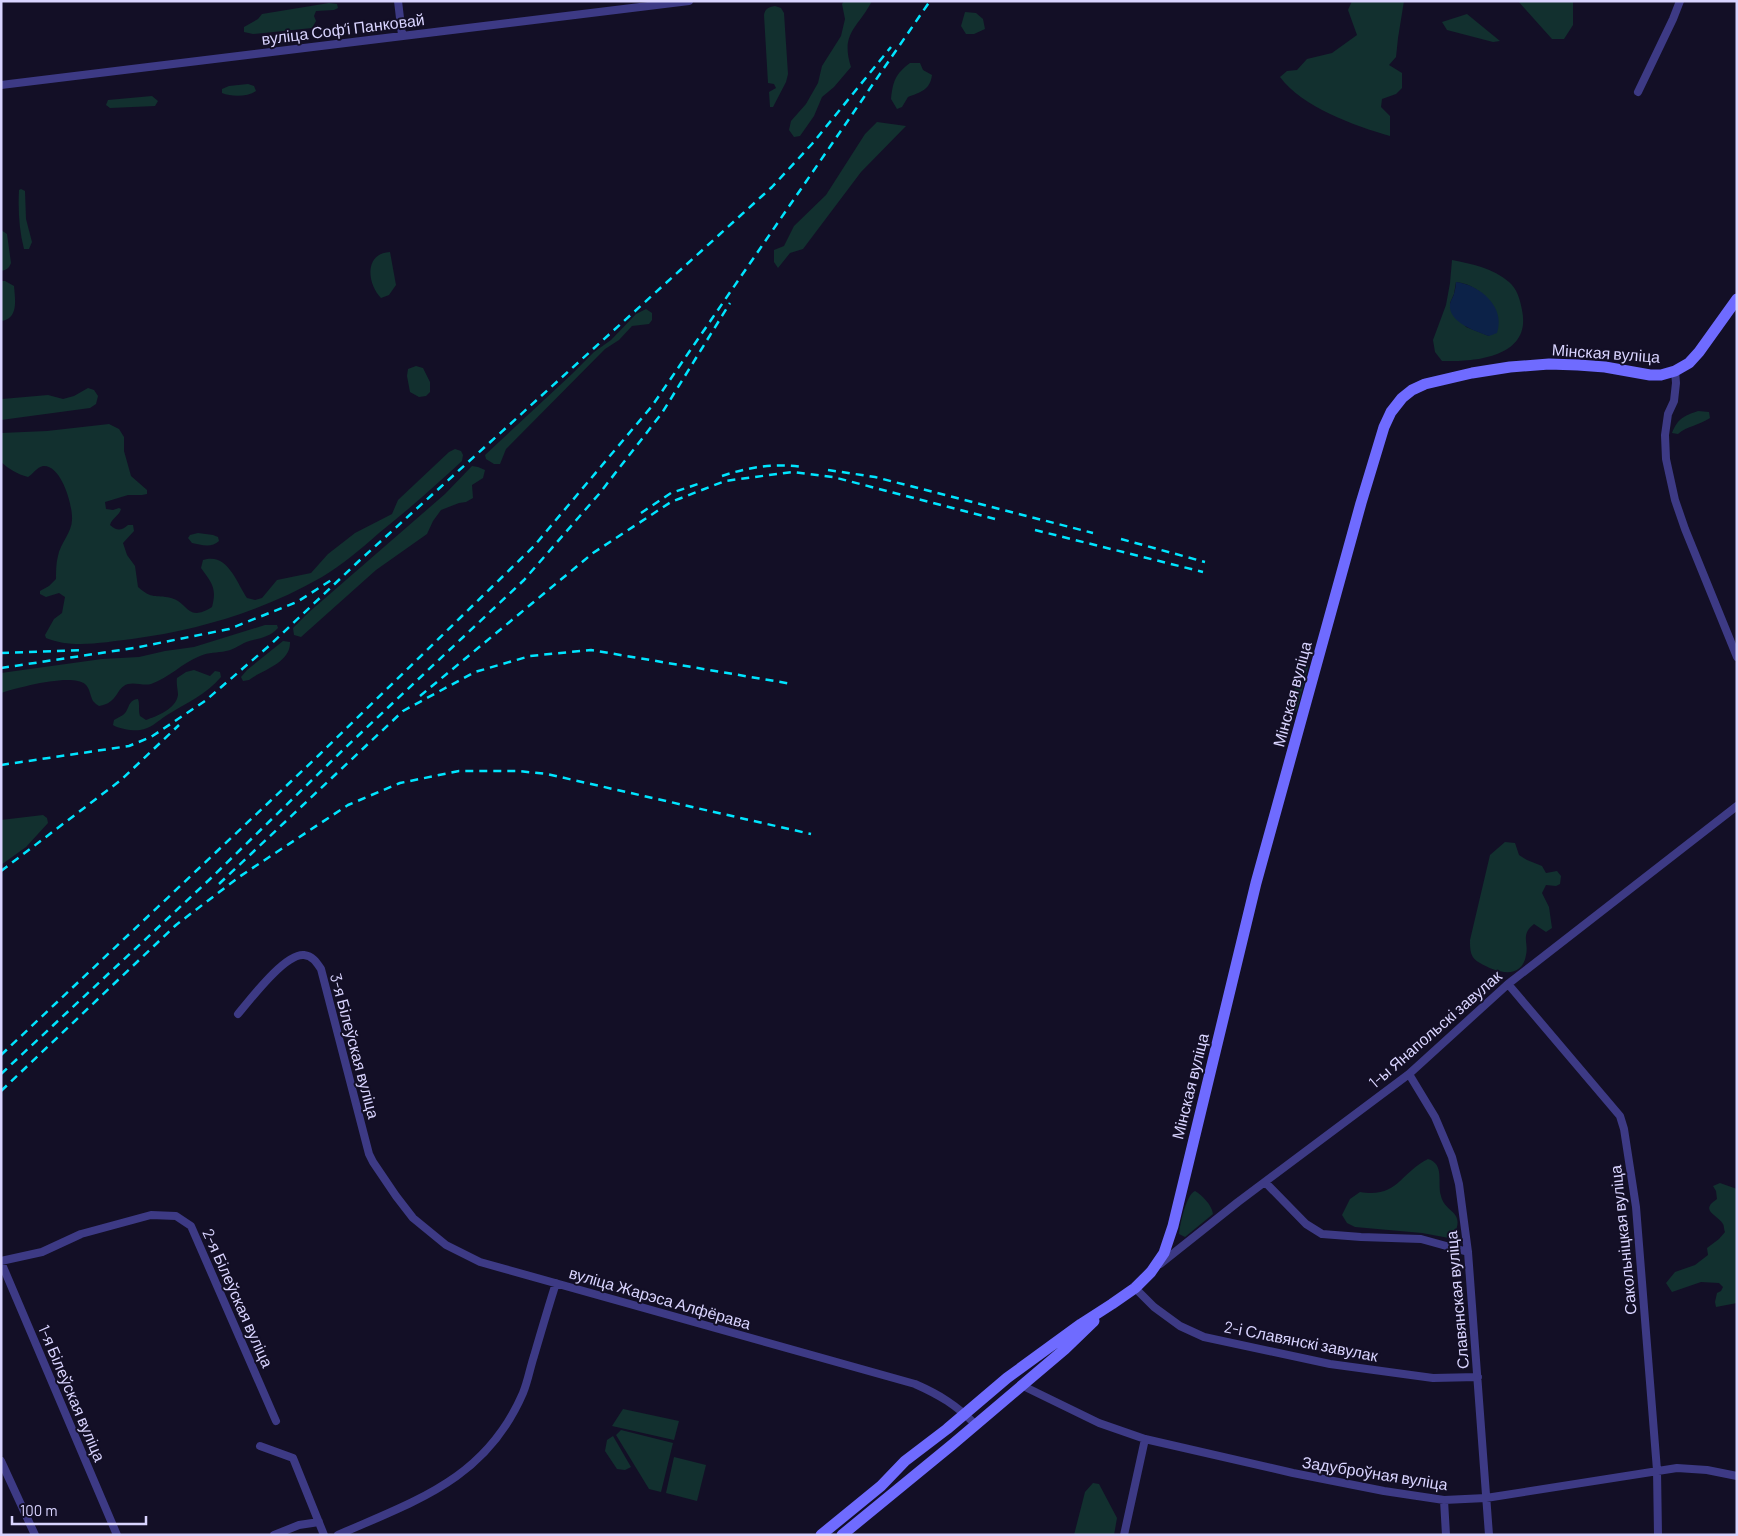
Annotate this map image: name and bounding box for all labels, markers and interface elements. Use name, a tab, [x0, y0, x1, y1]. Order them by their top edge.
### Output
street label: вуліца Софʼі Панковай	[260, 9, 426, 48]
street label: Мінская вуліца	[1551, 339, 1661, 366]
street label: Мінская вуліца	[1268, 639, 1315, 749]
street label: 1-ы Янапольскі завулак	[1364, 965, 1506, 1091]
street label: 3-я Білеўская вуліца	[327, 971, 384, 1121]
street label: Мінская вуліца	[1167, 1031, 1212, 1141]
street label: Сакольніцкая вуліца	[1605, 1164, 1640, 1316]
street label: 2-я Білеўская вуліца	[199, 1225, 278, 1370]
street label: Славянская вуліца	[1441, 1230, 1472, 1370]
street label: вуліца Жарэса Алфёрава	[567, 1262, 753, 1333]
street label: 2-і Славянскі завулак	[1223, 1316, 1381, 1365]
street label: 1-я Білеўская вуліца	[35, 1321, 110, 1464]
street label: Задуброўная вуліца	[1301, 1452, 1449, 1493]
scale bar	[12, 1494, 146, 1526]
text: 100 m	[20, 1501, 58, 1519]

